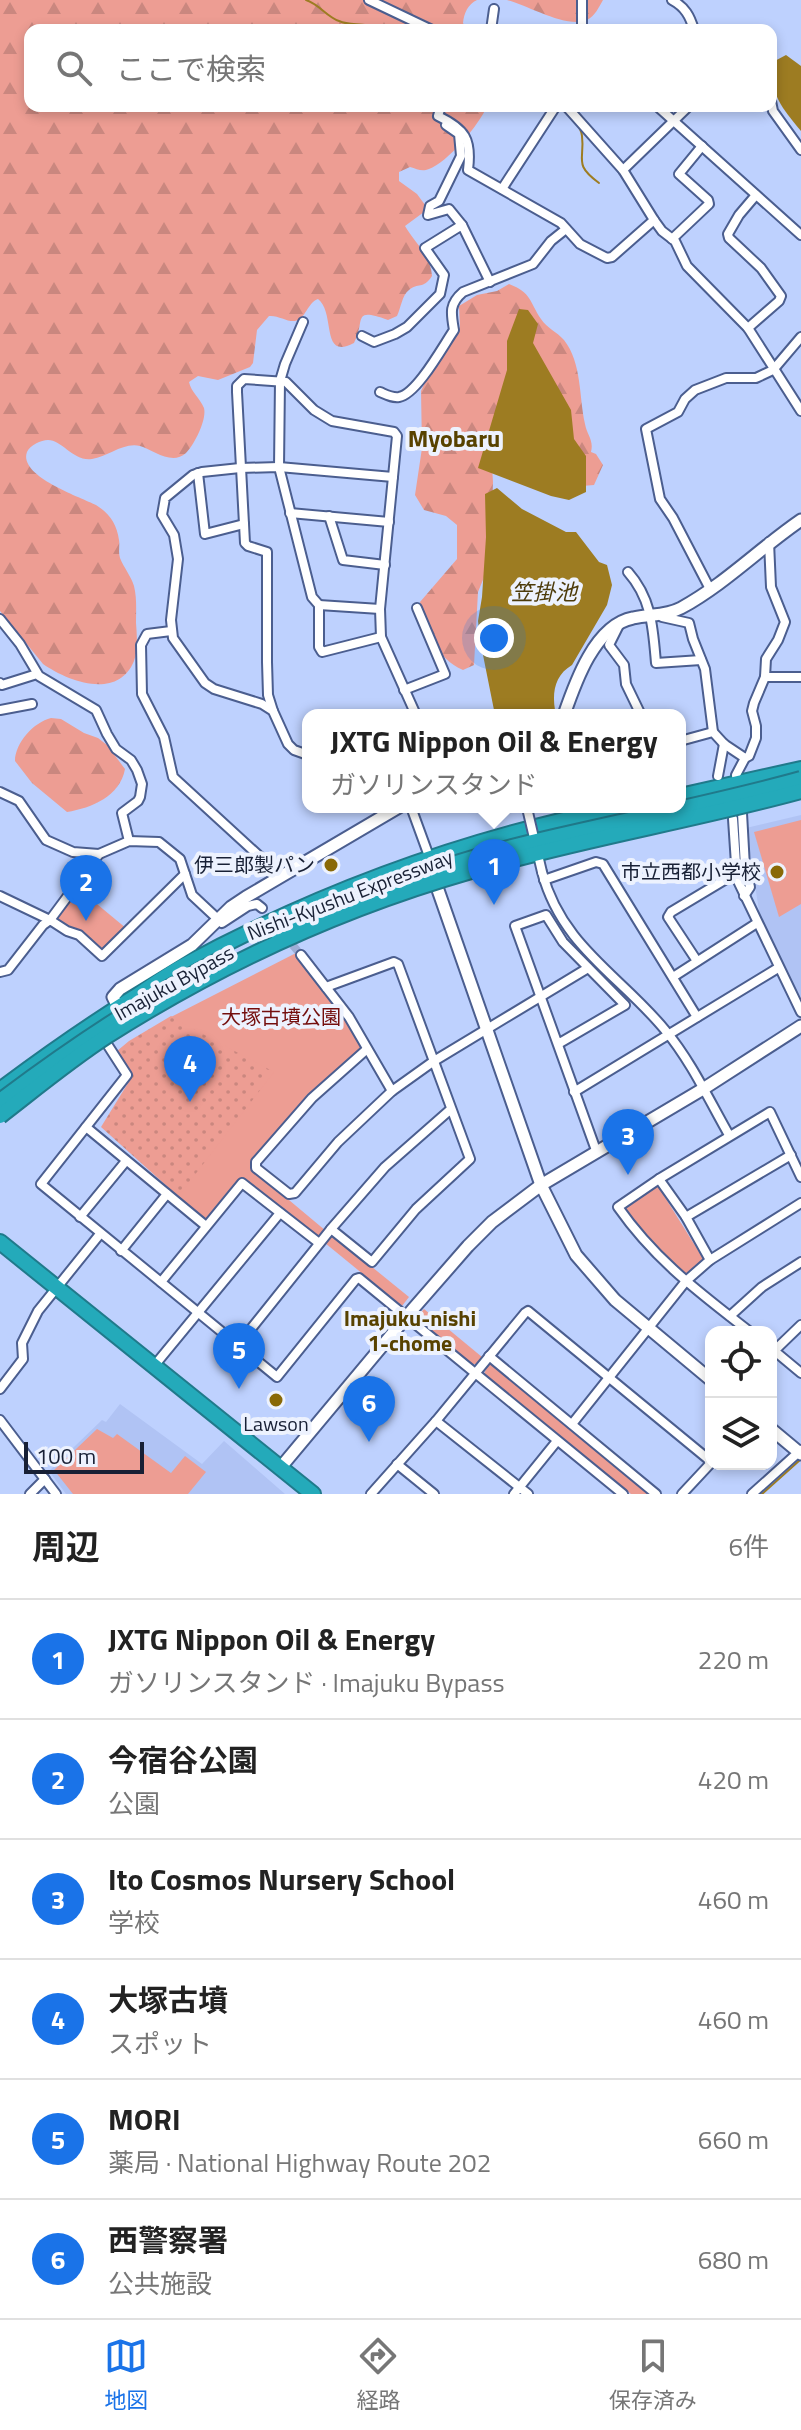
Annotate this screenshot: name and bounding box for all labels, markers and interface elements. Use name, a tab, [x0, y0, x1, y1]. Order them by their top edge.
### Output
search box	[24, 24, 777, 112]
icon: search	[52, 46, 96, 90]
text: ここで検索	[116, 46, 266, 92]
district label: Myobaru	[408, 420, 500, 456]
water label: 笠掛池	[511, 575, 579, 609]
your location	[474, 618, 514, 658]
popup	[302, 709, 686, 813]
text: JXTG Nippon Oil & Energy	[330, 718, 658, 764]
text: ガソリンスタンド	[330, 765, 538, 804]
pin: 1	[468, 839, 520, 905]
street label: Nishi-Kyushu Expressway	[243, 841, 457, 948]
place label: 伊三郎製パン	[194, 849, 315, 880]
pin: 2	[60, 855, 112, 921]
marker: 伊三郎製パン	[322, 856, 340, 874]
place label: 市立西都小学校	[621, 856, 761, 887]
marker: 市立西都小学校	[768, 863, 786, 881]
street label: Imajuku Bypass	[108, 937, 239, 1028]
park label: 大塚古墳公園	[221, 1001, 341, 1032]
pin: 4	[164, 1036, 216, 1102]
pin: 3	[602, 1109, 654, 1175]
district label: Imajuku-nishi 1-chome	[344, 1301, 476, 1360]
pin: 5	[213, 1323, 265, 1389]
map controls	[705, 1326, 777, 1470]
button: locate	[705, 1326, 777, 1398]
pin: 6	[343, 1376, 395, 1442]
marker: Lawson	[267, 1391, 285, 1409]
button: layers	[705, 1398, 777, 1470]
place label: Lawson	[243, 1408, 309, 1439]
scale bar	[24, 1438, 144, 1474]
text: 100 m	[36, 1439, 96, 1473]
text: 周辺	[32, 1520, 100, 1572]
text: 6件	[728, 1527, 769, 1566]
text: JXTG Nippon Oil & Energy	[108, 1616, 435, 1662]
text: 1	[51, 1640, 65, 1679]
text: 220 m	[698, 1640, 769, 1679]
text: ガソリンスタンド · Imajuku Bypass	[108, 1663, 505, 1702]
text: 今宿谷公園	[108, 1737, 258, 1783]
text: 2	[51, 1760, 65, 1799]
text: 420 m	[698, 1760, 769, 1799]
text: 公園	[108, 1784, 160, 1823]
text: Ito Cosmos Nursery School	[108, 1856, 455, 1902]
text: 3	[51, 1880, 65, 1919]
text: 460 m	[698, 1880, 769, 1919]
text: 学校	[108, 1903, 160, 1942]
text: 大塚古墳	[108, 1977, 228, 2023]
text: 4	[51, 2000, 65, 2039]
text: 460 m	[698, 2000, 769, 2039]
text: スポット	[108, 2024, 212, 2063]
text: MORI	[108, 2096, 180, 2142]
text: 5	[51, 2120, 65, 2159]
text: 660 m	[698, 2120, 769, 2159]
text: 薬局 · National Highway Route 202	[108, 2143, 491, 2182]
text: 西警察署	[108, 2217, 228, 2263]
text: 6	[51, 2240, 65, 2279]
text: 680 m	[698, 2240, 769, 2279]
text: 公共施設	[108, 2264, 212, 2303]
tab: 地図	[104, 2334, 148, 2417]
tab: 経路	[356, 2334, 401, 2417]
tab: 保存済み	[609, 2334, 697, 2417]

